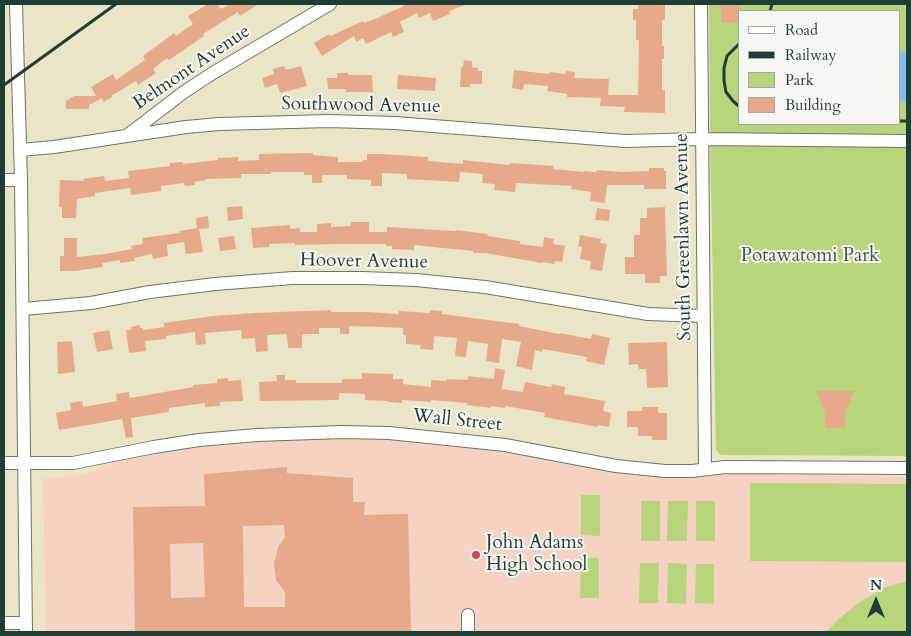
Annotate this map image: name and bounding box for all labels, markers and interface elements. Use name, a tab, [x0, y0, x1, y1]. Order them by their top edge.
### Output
legend	[738, 10, 901, 125]
street label: Belmont Avenue	[129, 20, 255, 116]
text: Road	[785, 20, 818, 40]
text: Railway	[785, 45, 836, 65]
text: Park	[785, 70, 814, 90]
street label: Southwood Avenue	[281, 93, 441, 119]
text: Building	[785, 95, 841, 115]
street label: South Greenlawn Avenue	[671, 133, 697, 341]
park label: Potawatomi Park	[741, 246, 879, 268]
street label: Hoover Avenue	[300, 249, 428, 275]
street label: Wall Street	[411, 405, 503, 437]
place label: John Adams High School	[486, 533, 587, 577]
marker: John Adams High School	[470, 549, 482, 561]
north arrow	[851, 576, 901, 626]
text: N	[870, 576, 882, 595]

